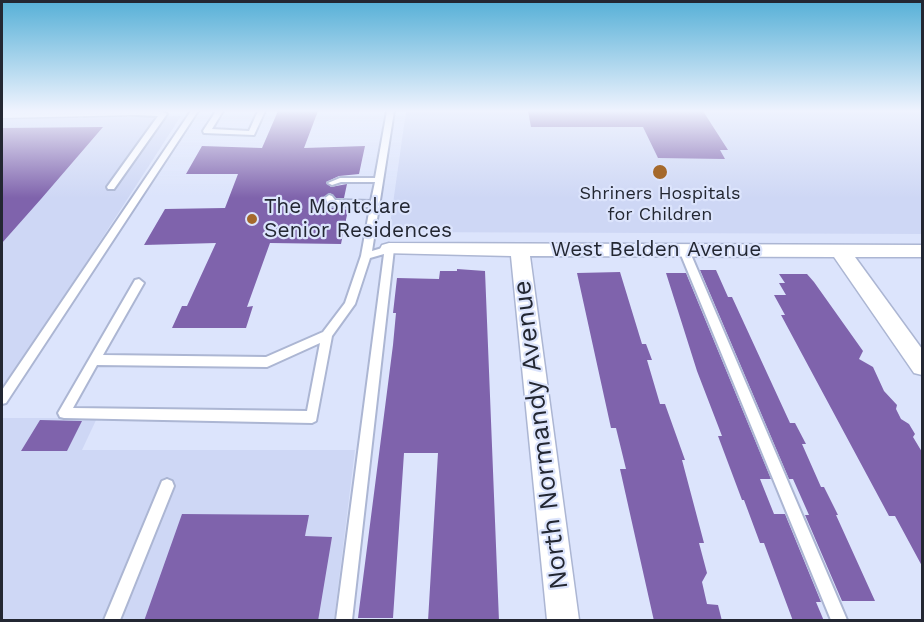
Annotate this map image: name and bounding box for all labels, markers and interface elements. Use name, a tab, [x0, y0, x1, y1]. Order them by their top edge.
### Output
marker: Shriners Hospitals for Children	[651, 163, 669, 181]
place label: Shriners Hospitals for Children	[579, 183, 741, 226]
place label: The Montclare Senior Residences	[264, 194, 452, 244]
marker: The Montclare Senior Residences	[245, 212, 259, 226]
street label: West Belden Avenue	[551, 237, 761, 263]
street label: North Normandy Avenue	[507, 279, 575, 591]

